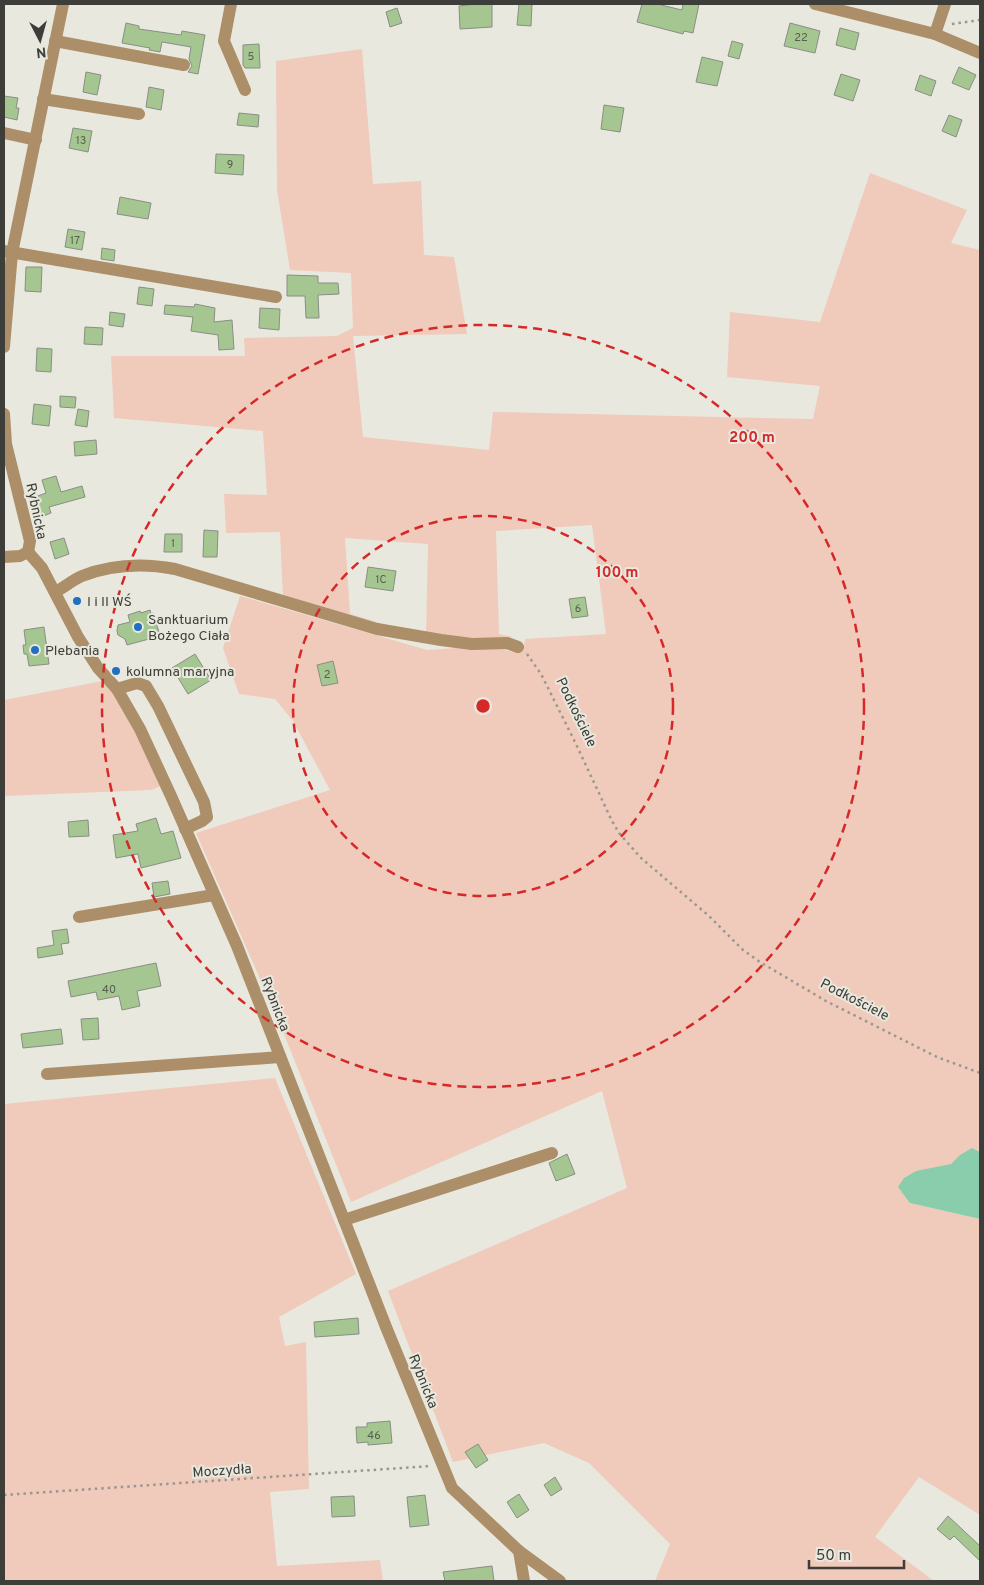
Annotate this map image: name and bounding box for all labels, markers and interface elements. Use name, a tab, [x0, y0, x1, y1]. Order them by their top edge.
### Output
north arrow	[15, 15, 65, 65]
house number: 22	[794, 31, 808, 45]
text: N	[35, 42, 47, 60]
house number: 5	[248, 50, 255, 64]
house number: 13	[76, 134, 86, 148]
house number: 9	[227, 158, 233, 172]
house number: 17	[70, 234, 80, 248]
text: 200 m	[729, 429, 775, 448]
street label: Rybnicka	[21, 482, 50, 541]
house number: 1	[171, 537, 175, 551]
text: 100 m	[596, 564, 638, 583]
house number: 1C	[375, 573, 387, 587]
place label: I i II WŚ	[87, 593, 132, 611]
marker: I i II WŚ	[71, 595, 83, 607]
house number: 6	[575, 602, 581, 616]
place label: Sanktuarium Bożego Ciała	[148, 612, 230, 645]
marker: Sanktuarium Bożego Ciała	[132, 621, 144, 633]
place label: Plebania	[45, 643, 99, 660]
marker: Plebania	[29, 644, 41, 656]
place label: kolumna maryjna	[126, 664, 234, 681]
marker: kolumna maryjna	[110, 665, 122, 677]
house number: 2	[324, 668, 330, 682]
street label: Podkościele	[552, 675, 600, 750]
centre of rings	[474, 697, 492, 715]
street label: Rybnicka	[256, 975, 293, 1034]
street label: Podkościele	[817, 976, 892, 1025]
house number: 40	[102, 983, 116, 997]
street label: Rybnicka	[404, 1352, 441, 1411]
house number: 46	[367, 1429, 381, 1443]
street label: Moczydła	[192, 1461, 252, 1482]
scale bar	[809, 1538, 904, 1570]
text: 50 m	[816, 1547, 851, 1566]

